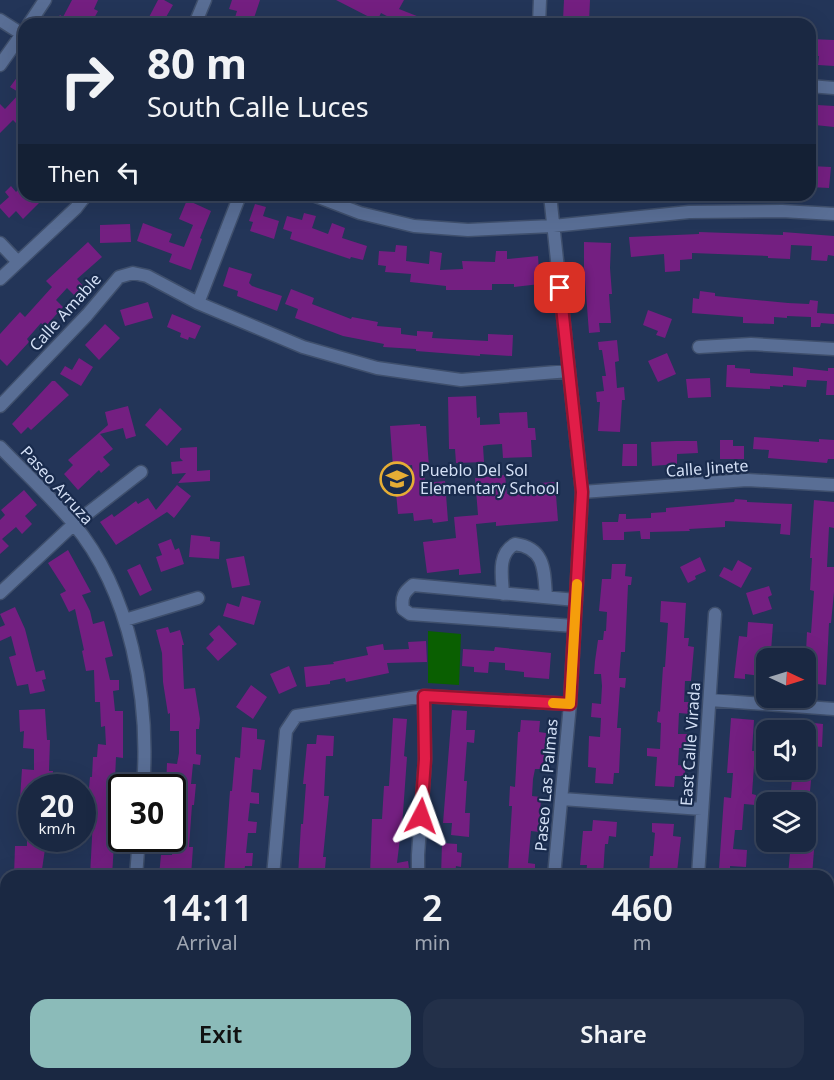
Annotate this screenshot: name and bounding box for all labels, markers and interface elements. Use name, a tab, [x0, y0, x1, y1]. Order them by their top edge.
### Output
text: 80 m	[147, 34, 247, 91]
icon: right	[48, 42, 126, 120]
text: South Calle Luces	[147, 88, 369, 125]
icon: left	[112, 156, 145, 189]
text: Then	[48, 158, 100, 188]
pin	[534, 262, 585, 313]
street label: Calle Amable	[24, 268, 106, 356]
icon: arrive	[543, 271, 576, 304]
street label: Paseo Arruza	[16, 441, 98, 529]
street label: Calle Jinete	[665, 454, 749, 482]
place label: Pueblo Del Sol Elementary School	[420, 459, 559, 499]
school or university icon: Pueblo Del Sol Elementary School	[379, 461, 415, 497]
north arrow	[756, 648, 816, 708]
map controls	[756, 648, 816, 852]
street label: East Calle Virada	[675, 681, 705, 807]
street label: Paseo Las Palmas	[529, 718, 563, 852]
button: sound	[756, 720, 816, 780]
speed limit sign: 30	[108, 774, 186, 852]
position arrow	[389, 784, 453, 848]
text: 20	[40, 785, 74, 826]
button: layers	[756, 792, 816, 852]
text: km/h	[39, 818, 75, 838]
text: 14:11	[161, 883, 253, 932]
text: 2	[422, 883, 443, 932]
text: 460	[611, 883, 673, 932]
text: Arrival	[177, 929, 238, 956]
text: min	[414, 929, 450, 956]
text: m	[633, 929, 652, 956]
button: Exit	[30, 999, 411, 1068]
button: Share	[423, 999, 804, 1068]

